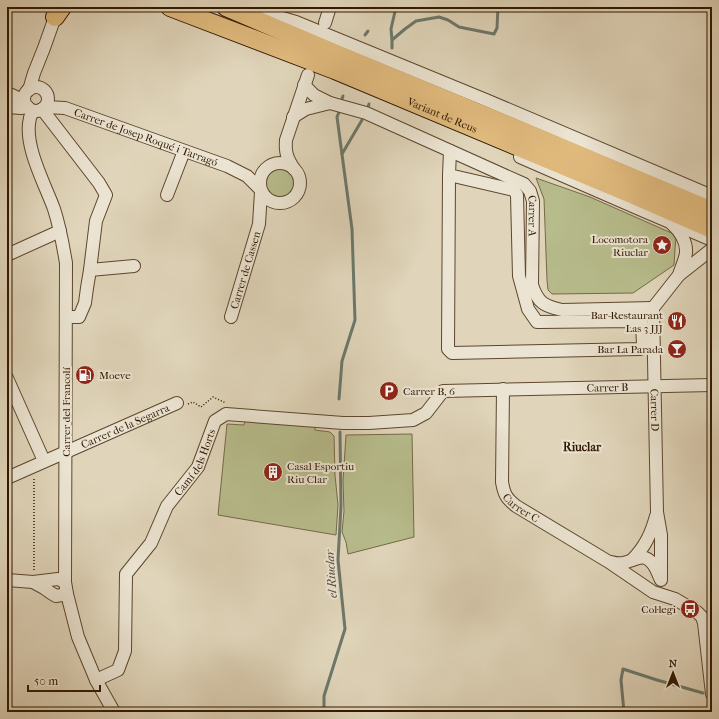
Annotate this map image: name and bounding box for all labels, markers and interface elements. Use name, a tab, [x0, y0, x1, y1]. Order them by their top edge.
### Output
street label: Variant de Reus	[404, 95, 479, 136]
street label: Carrer de Josep Roqué i Tarragó	[72, 106, 220, 169]
street label: Carrer A	[525, 194, 539, 237]
street label: Carrer de Cassen	[228, 229, 264, 311]
place label: Locomotora Riuclar	[592, 233, 649, 259]
place icon: Locomotora Riuclar	[651, 234, 673, 256]
place label: Bar-Restaurant Las 3 JJJ	[591, 309, 663, 335]
restaurant icon: Bar-Restaurant Las 3 JJJ	[666, 310, 688, 332]
bar icon: Bar La Parada	[666, 338, 688, 360]
place label: Bar La Parada	[597, 343, 664, 356]
fuel station icon: Moeve	[74, 364, 96, 386]
street label: Carrer del Francolí	[60, 366, 73, 457]
place label: Moeve	[99, 369, 131, 382]
parking icon: Carrer B, 6	[378, 380, 400, 402]
street label: Carrer B	[587, 381, 628, 395]
place label: Carrer B, 6	[403, 385, 455, 398]
street label: Carrer D	[648, 388, 661, 431]
street label: Carrer de la Segarra	[79, 401, 172, 452]
street label: Camí dels Horts	[172, 427, 218, 499]
district label: Riuclar	[563, 440, 602, 454]
place label: Casal Esportiu Riu Clar	[287, 460, 355, 486]
building icon: Casal Esportiu Riu Clar	[262, 461, 284, 483]
street label: Carrer C	[500, 491, 542, 525]
water label: el Riuclar	[322, 548, 340, 598]
bus stop icon: Col·legi	[679, 598, 701, 620]
place label: Col·legi	[641, 603, 677, 616]
north arrow	[653, 653, 693, 693]
text: N	[669, 657, 678, 670]
scale bar	[28, 667, 100, 693]
text: 50 m	[34, 674, 58, 688]

